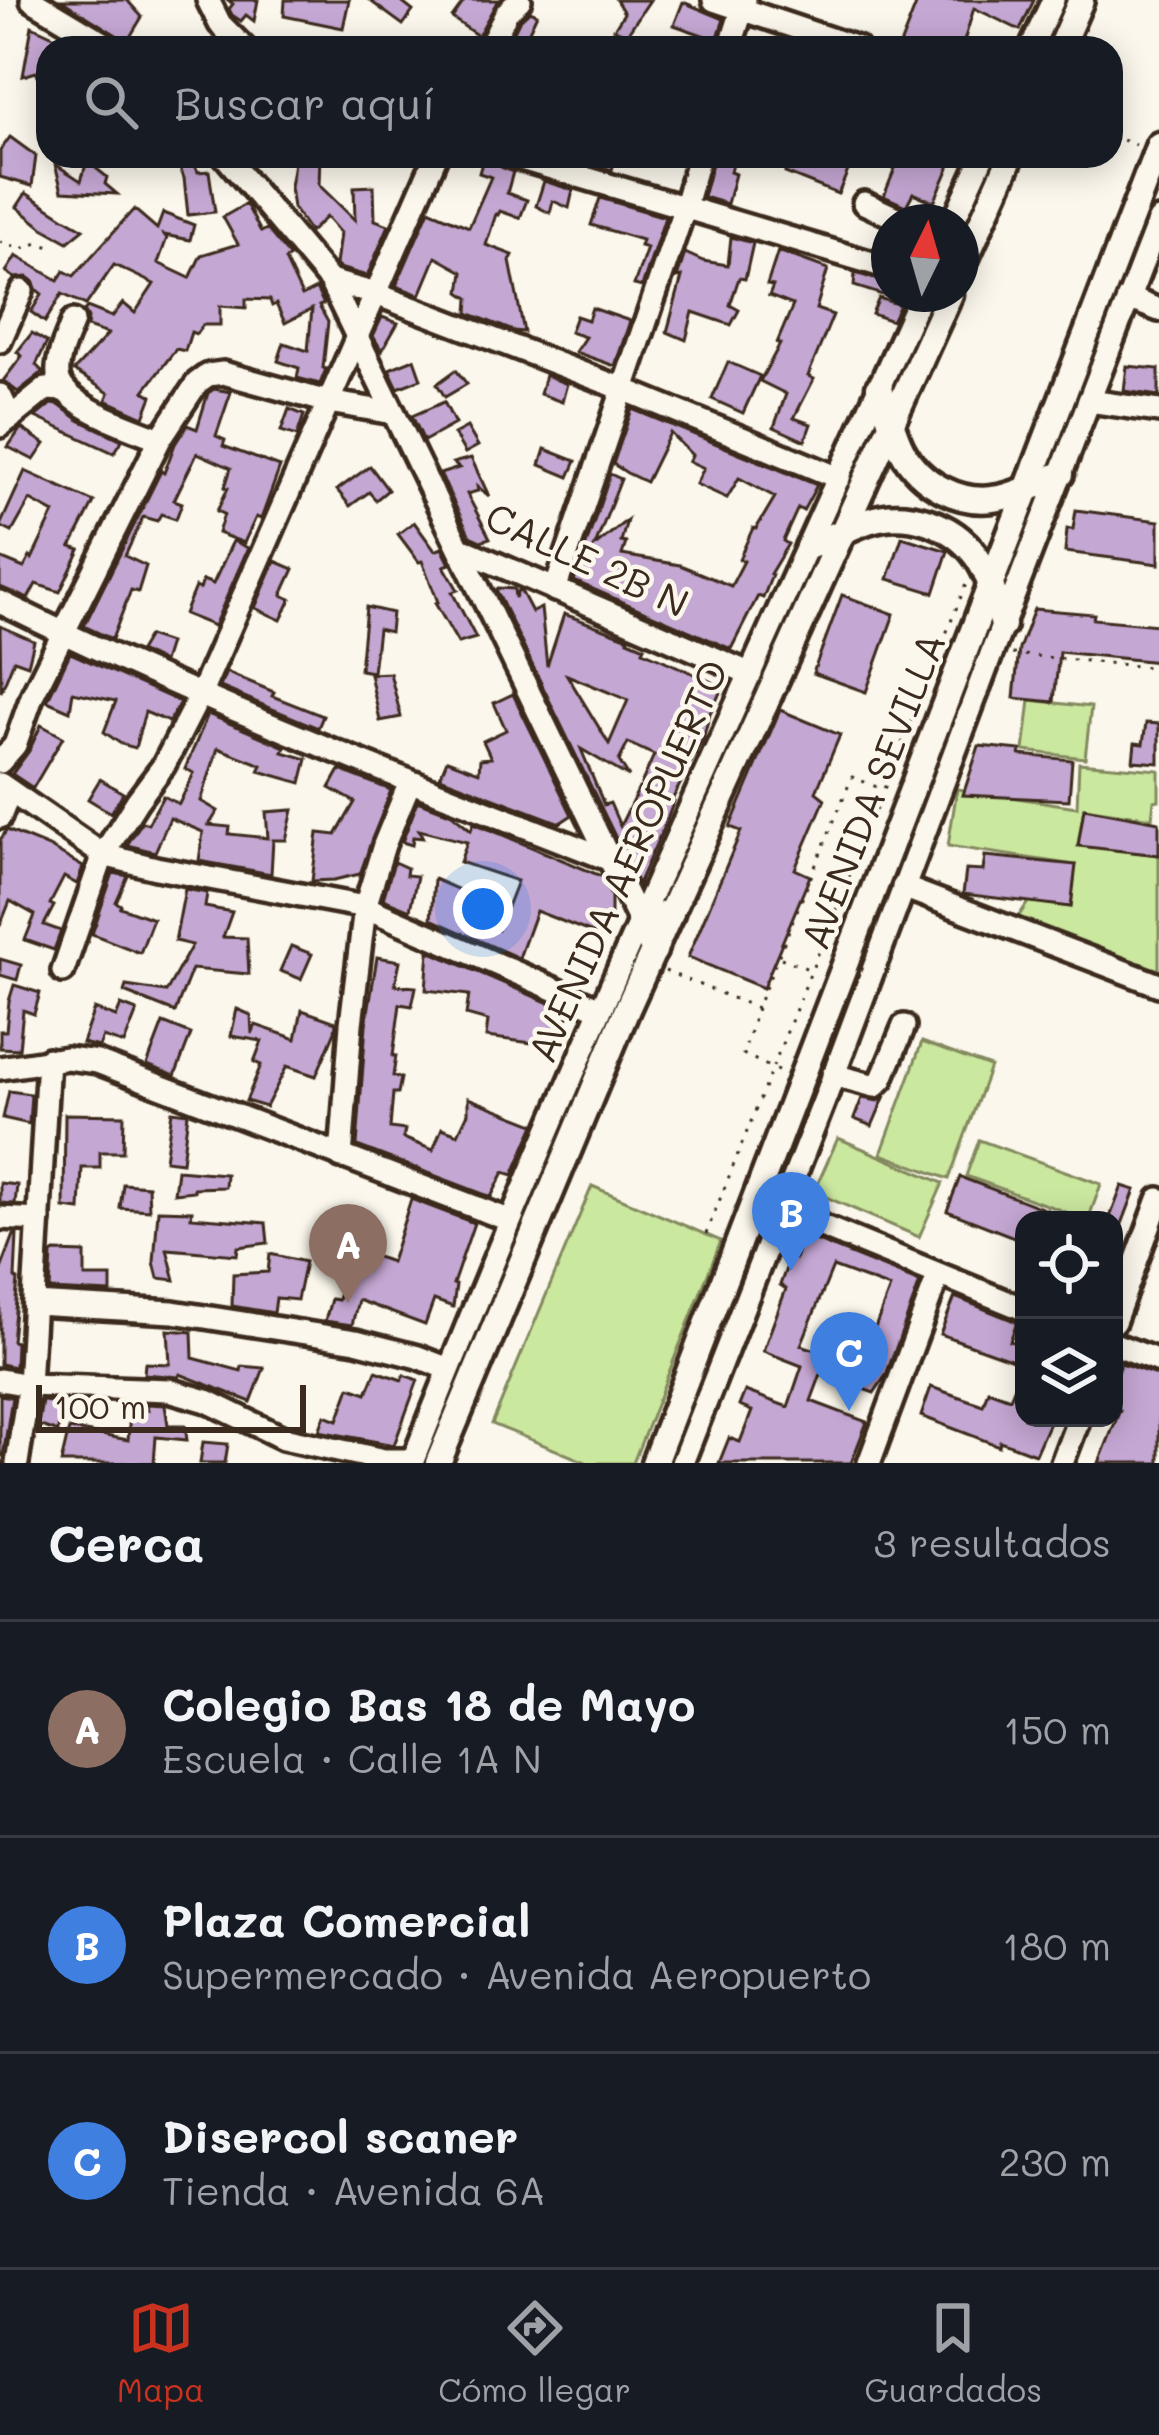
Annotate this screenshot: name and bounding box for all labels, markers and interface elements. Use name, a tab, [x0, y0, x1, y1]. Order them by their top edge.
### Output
search box	[36, 36, 1123, 168]
icon: search	[78, 69, 144, 135]
text: Buscar aquí	[174, 73, 436, 131]
north arrow	[871, 204, 979, 312]
street label: CALLE 2B N	[478, 489, 697, 628]
street label: AVENIDA SEVILLA	[788, 625, 955, 956]
street label: AVENIDA AEROPUERTO	[515, 651, 739, 1070]
your location	[453, 879, 513, 939]
pin: B	[752, 1172, 830, 1271]
pin: A	[309, 1204, 387, 1303]
map controls	[1015, 1211, 1123, 1427]
button: locate	[1015, 1211, 1123, 1319]
pin: C	[810, 1312, 888, 1411]
button: layers	[1015, 1319, 1123, 1427]
scale bar	[36, 1379, 306, 1432]
text: 100 m	[54, 1384, 146, 1427]
text: Cerca	[48, 1508, 205, 1575]
text: 3 resultados	[874, 1516, 1111, 1567]
text: Colegio Bas 18 de Mayo	[162, 1674, 695, 1732]
text: A	[73, 1703, 101, 1754]
text: 150 m	[1003, 1703, 1111, 1754]
text: Escuela · Calle 1A N	[162, 1732, 542, 1783]
text: Plaza Comercial	[162, 1890, 530, 1948]
text: B	[74, 1919, 100, 1970]
text: 180 m	[1002, 1919, 1111, 1970]
text: Supermercado · Avenida Aeropuerto	[162, 1948, 871, 1999]
text: Disercol scaner	[162, 2106, 518, 2164]
text: C	[73, 2135, 101, 2186]
text: 230 m	[999, 2135, 1111, 2186]
text: Tienda · Avenida 6A	[162, 2164, 546, 2215]
tab: Mapa	[117, 2295, 205, 2410]
tab: Cómo llegar	[438, 2295, 631, 2410]
tab: Guardados	[865, 2295, 1042, 2410]

